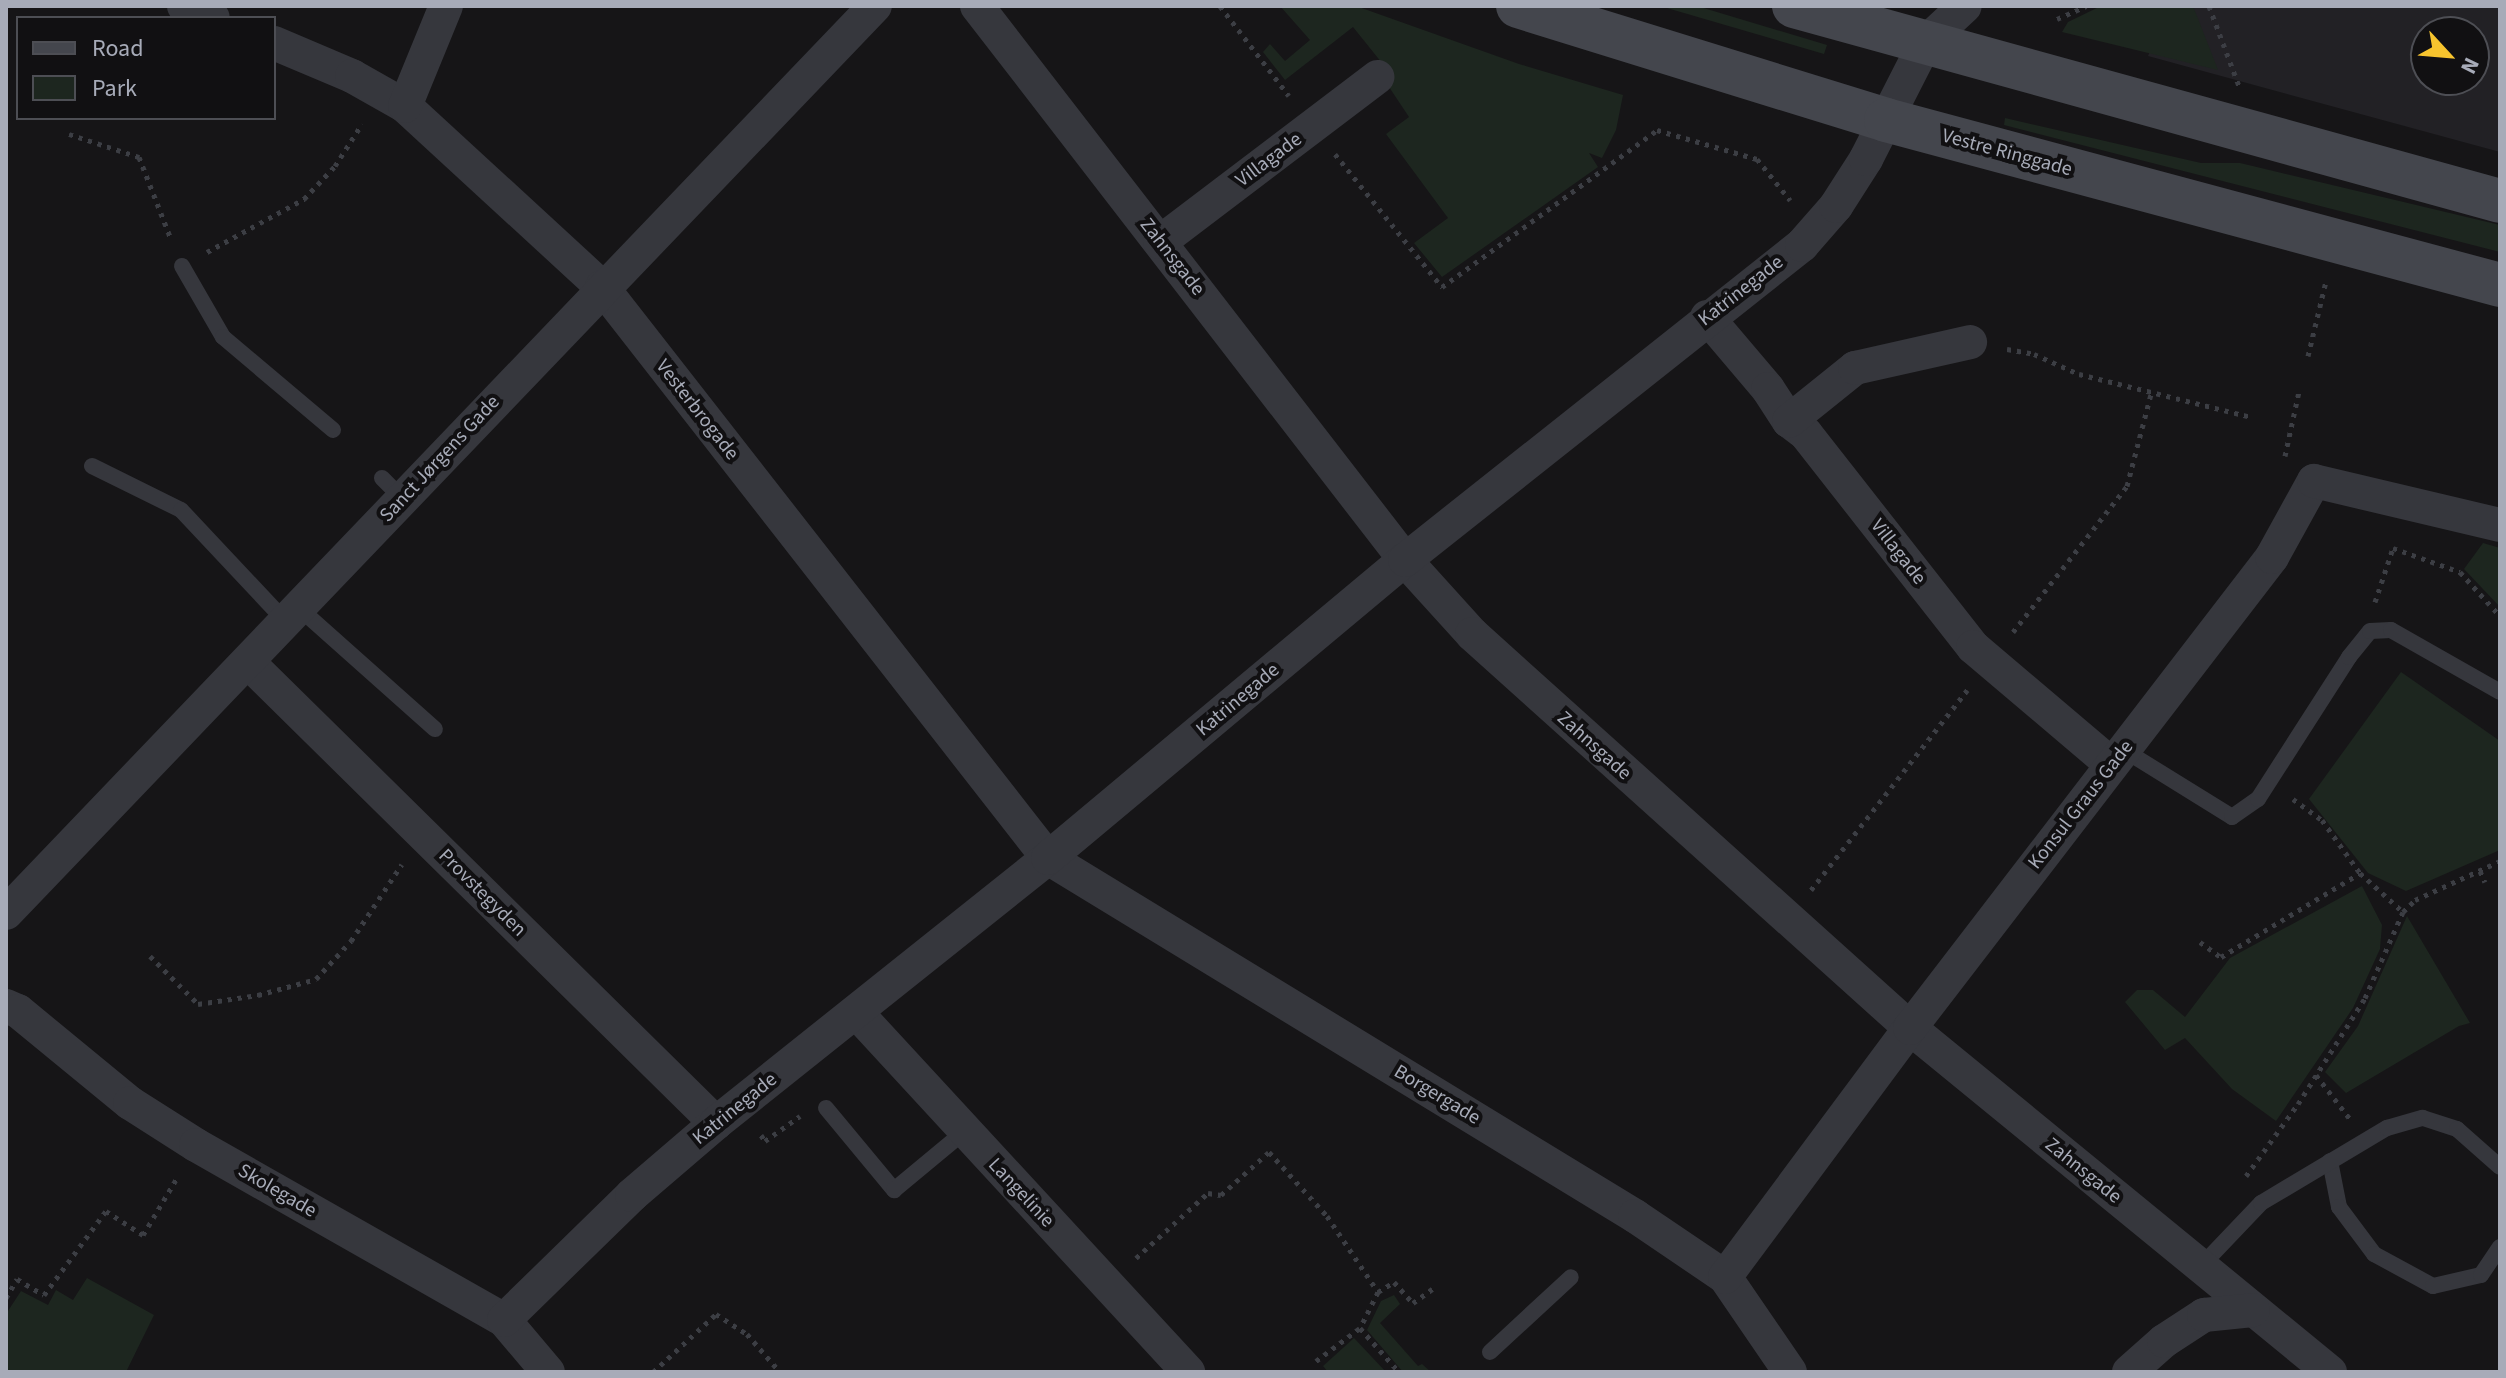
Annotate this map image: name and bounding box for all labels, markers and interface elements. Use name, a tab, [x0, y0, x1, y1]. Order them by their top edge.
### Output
legend	[16, 16, 276, 120]
north arrow	[2410, 16, 2490, 96]
text: Road	[92, 31, 144, 66]
text: N	[2452, 52, 2487, 79]
text: Park	[92, 71, 137, 106]
street label: Vestre Ringgade	[1939, 124, 2075, 182]
street label: Villagade	[1231, 127, 1307, 193]
street label: Zahnsgade	[1134, 214, 1210, 300]
street label: Katrinegade	[1694, 250, 1788, 332]
street label: Vesterbrogade	[650, 355, 744, 465]
street label: Sanct Jørgens Gade	[375, 390, 505, 528]
street label: Villagade	[1865, 515, 1931, 589]
street label: Katrinegade	[1191, 658, 1285, 742]
street label: Zahnsgade	[1552, 706, 1636, 786]
street label: Konsul Graus Gade	[2023, 736, 2139, 874]
street label: Provstegyden	[433, 844, 531, 942]
street label: Borgergade	[1389, 1060, 1485, 1130]
street label: Katrinegade	[688, 1068, 782, 1150]
street label: Zahnsgade	[2040, 1133, 2126, 1209]
street label: Langelinie	[983, 1153, 1059, 1233]
street label: Skolegade	[233, 1159, 321, 1223]

